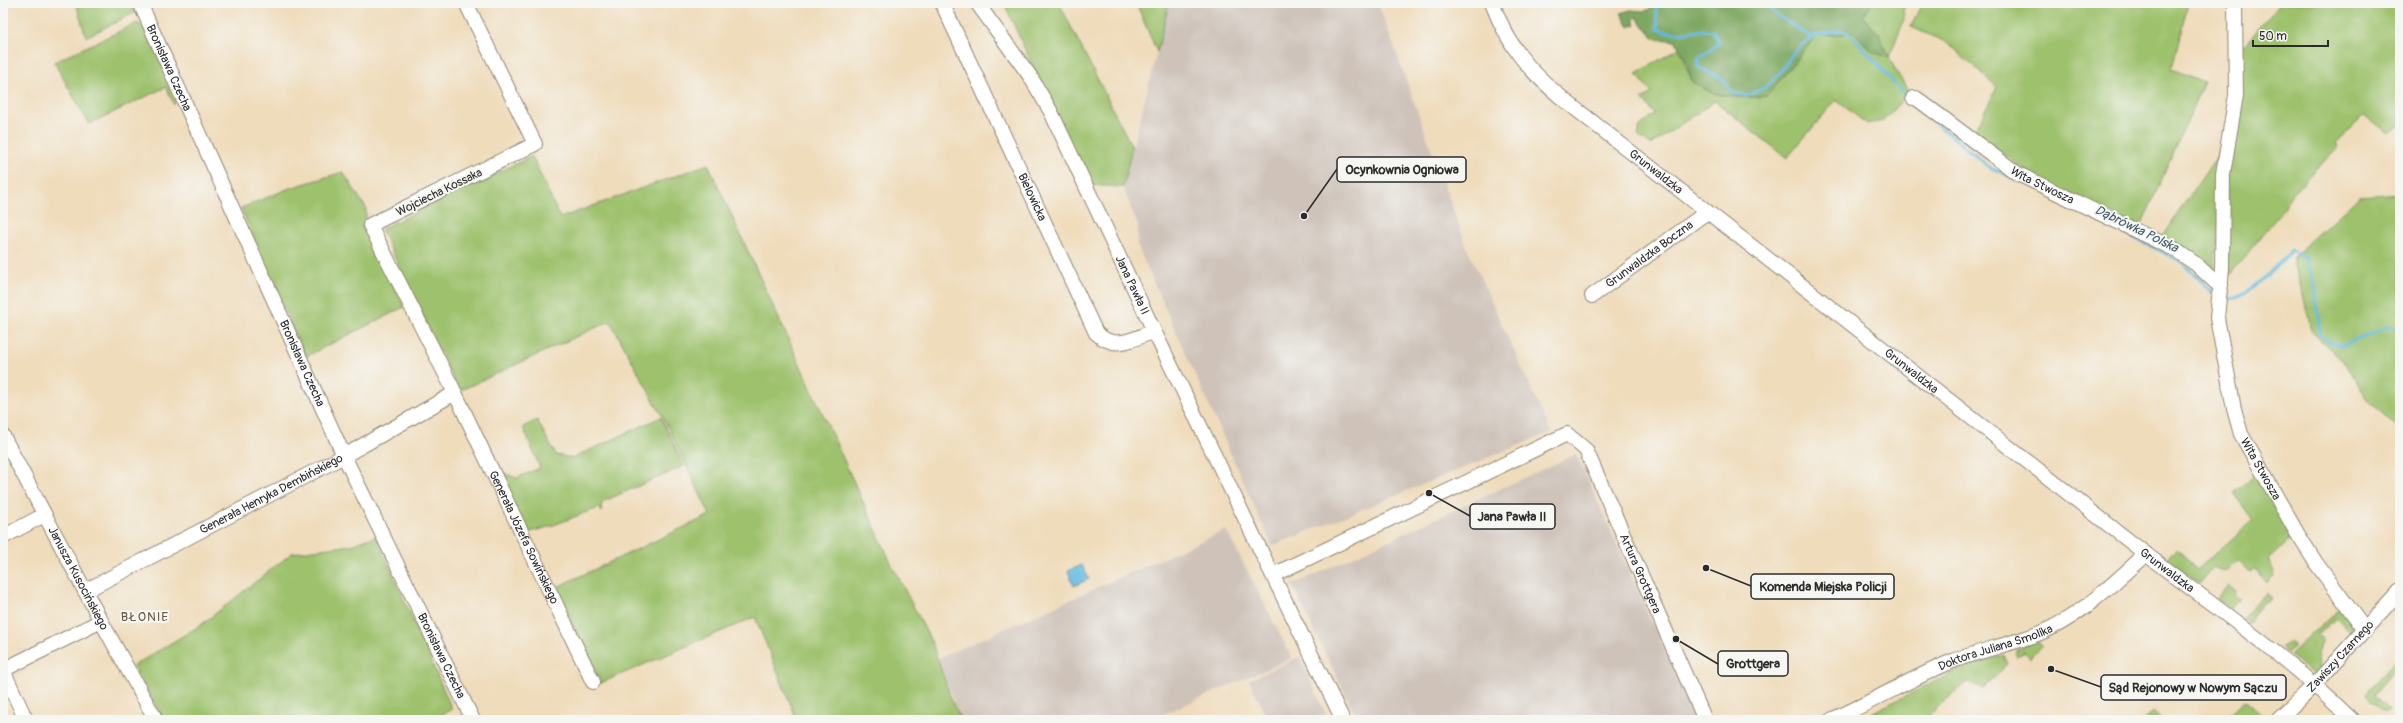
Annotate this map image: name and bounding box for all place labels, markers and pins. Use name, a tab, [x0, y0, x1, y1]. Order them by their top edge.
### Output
callout: Ocynkownia Ogniowa	[1337, 157, 1466, 182]
callout: Jana Pawła II	[1470, 504, 1555, 529]
callout: Komenda Miejska Policji	[1751, 574, 1894, 599]
callout: Grottgera	[1718, 651, 1788, 676]
callout: Sąd Rejonowy w Nowym Sączu	[2101, 675, 2286, 700]

